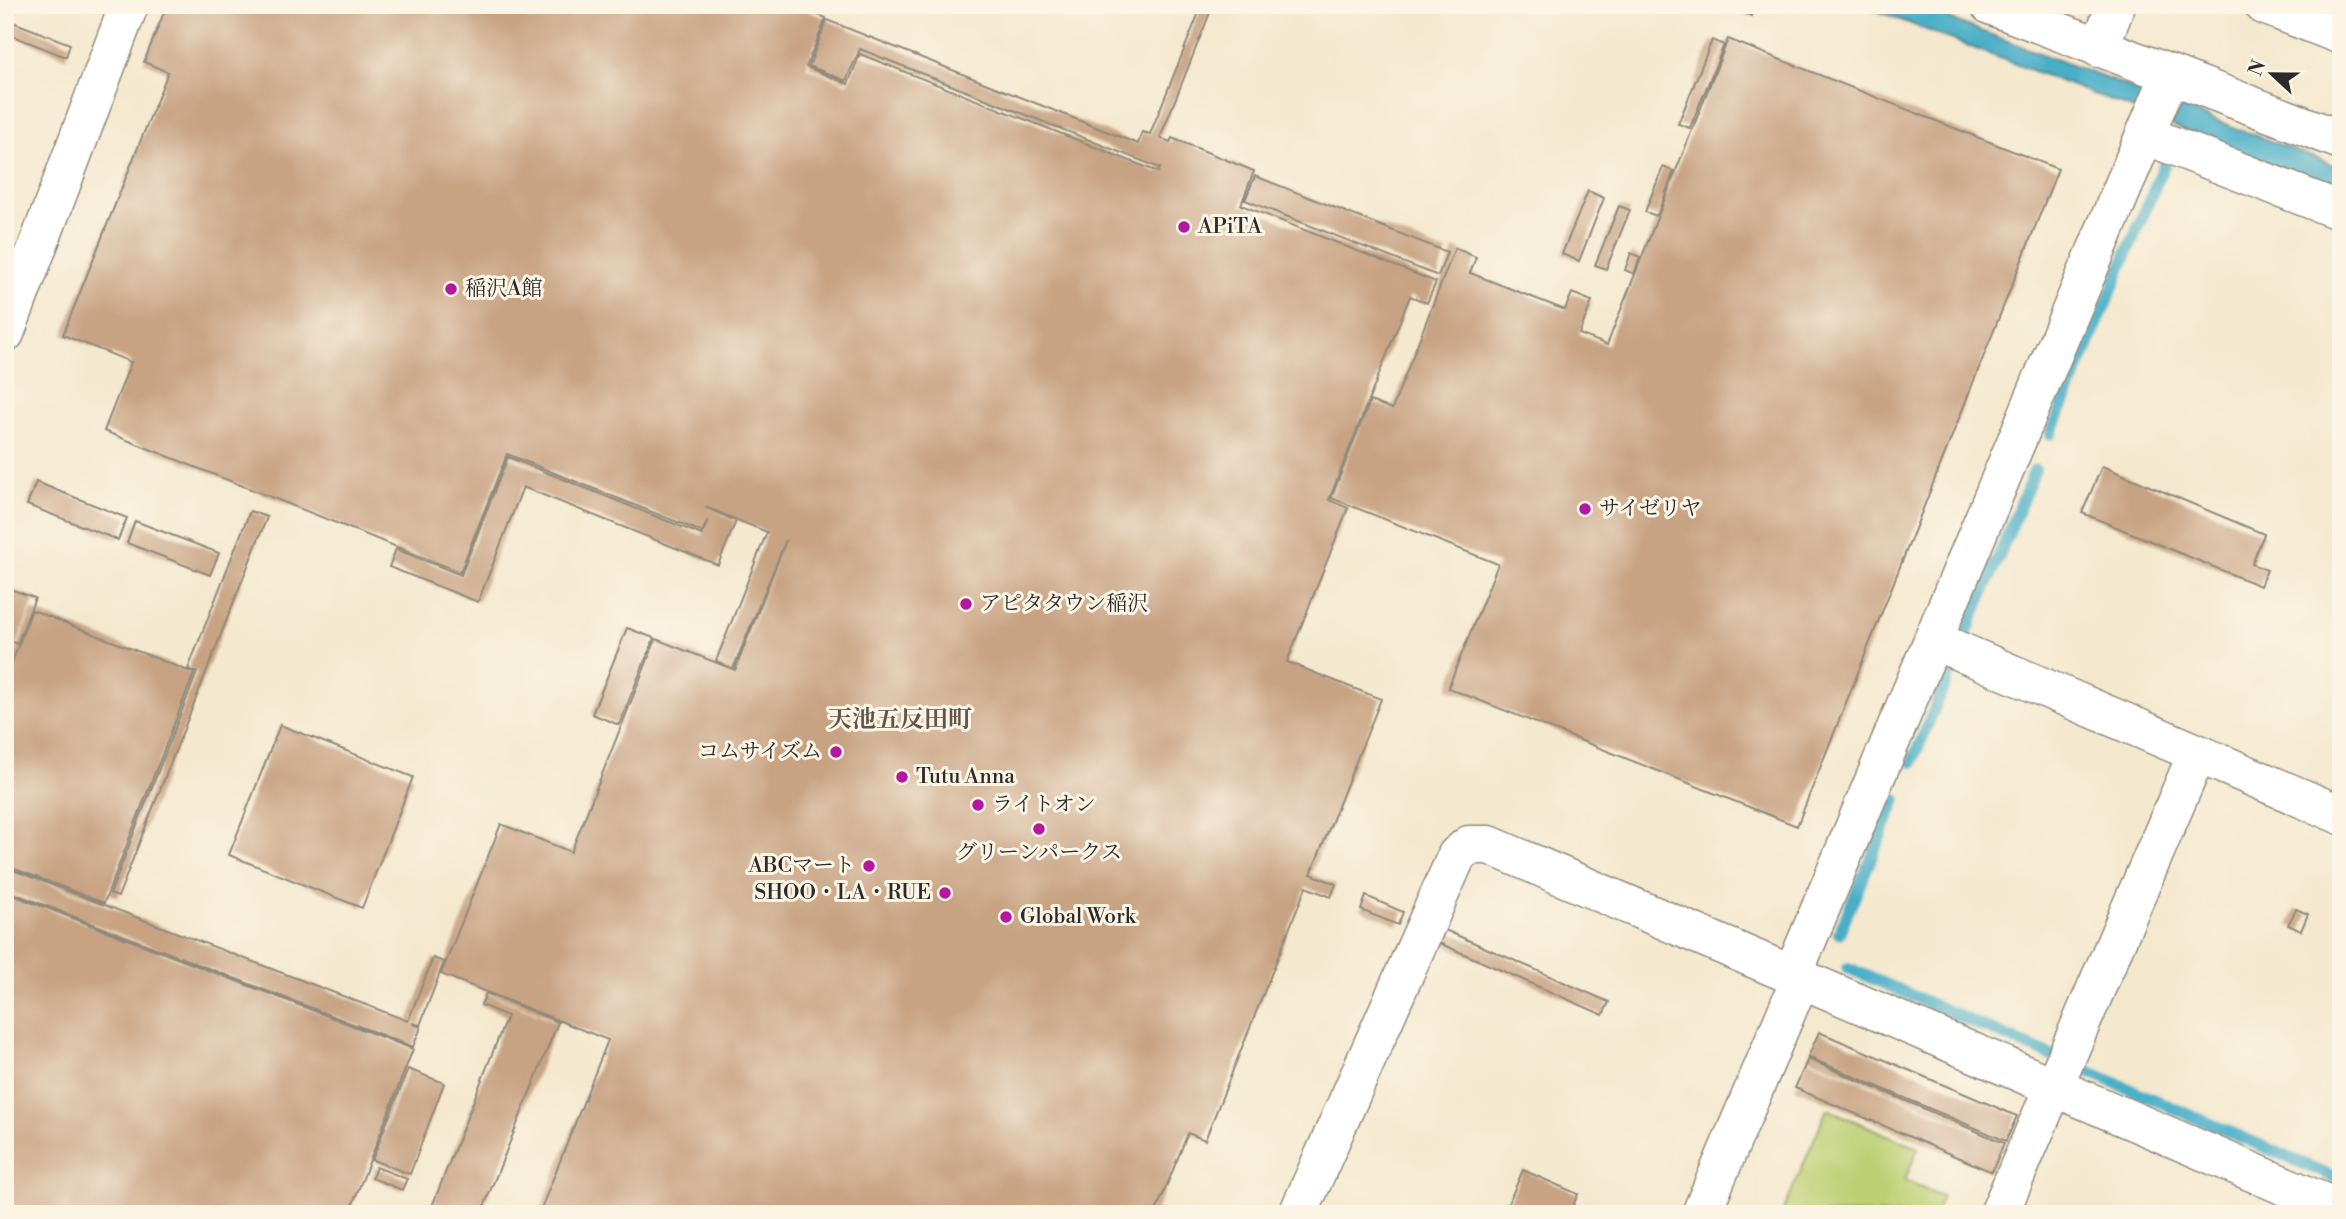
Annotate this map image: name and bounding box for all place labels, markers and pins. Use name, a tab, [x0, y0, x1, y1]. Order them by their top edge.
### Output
place label: APiTA	[1197, 214, 1263, 240]
marker: APiTA	[1176, 219, 1192, 235]
place label: 稲沢A館	[465, 276, 542, 302]
marker: 稲沢A館	[443, 281, 459, 297]
place label: サイゼリヤ	[1599, 496, 1701, 522]
marker: サイゼリヤ	[1577, 501, 1593, 517]
place label: アピタタウン稲沢	[980, 591, 1148, 617]
marker: アピタタウン稲沢	[958, 596, 974, 612]
place label: コムサイズム	[698, 739, 822, 765]
marker: コムサイズム	[828, 744, 844, 760]
place label: Tutu Anna	[916, 764, 1015, 790]
marker: Tutu Anna	[894, 769, 910, 785]
place label: ライトオン	[992, 792, 1096, 818]
marker: ライトオン	[970, 797, 986, 813]
marker: グリーンパークス	[1031, 821, 1047, 837]
place label: グリーンパークス	[956, 840, 1122, 866]
place label: ABCマート	[747, 853, 855, 879]
marker: ABCマート	[861, 858, 877, 874]
place label: SHOO・LA・RUE	[754, 880, 931, 906]
marker: SHOO・LA・RUE	[937, 885, 953, 901]
place label: Global Work	[1020, 904, 1137, 930]
marker: Global Work	[998, 909, 1014, 925]

